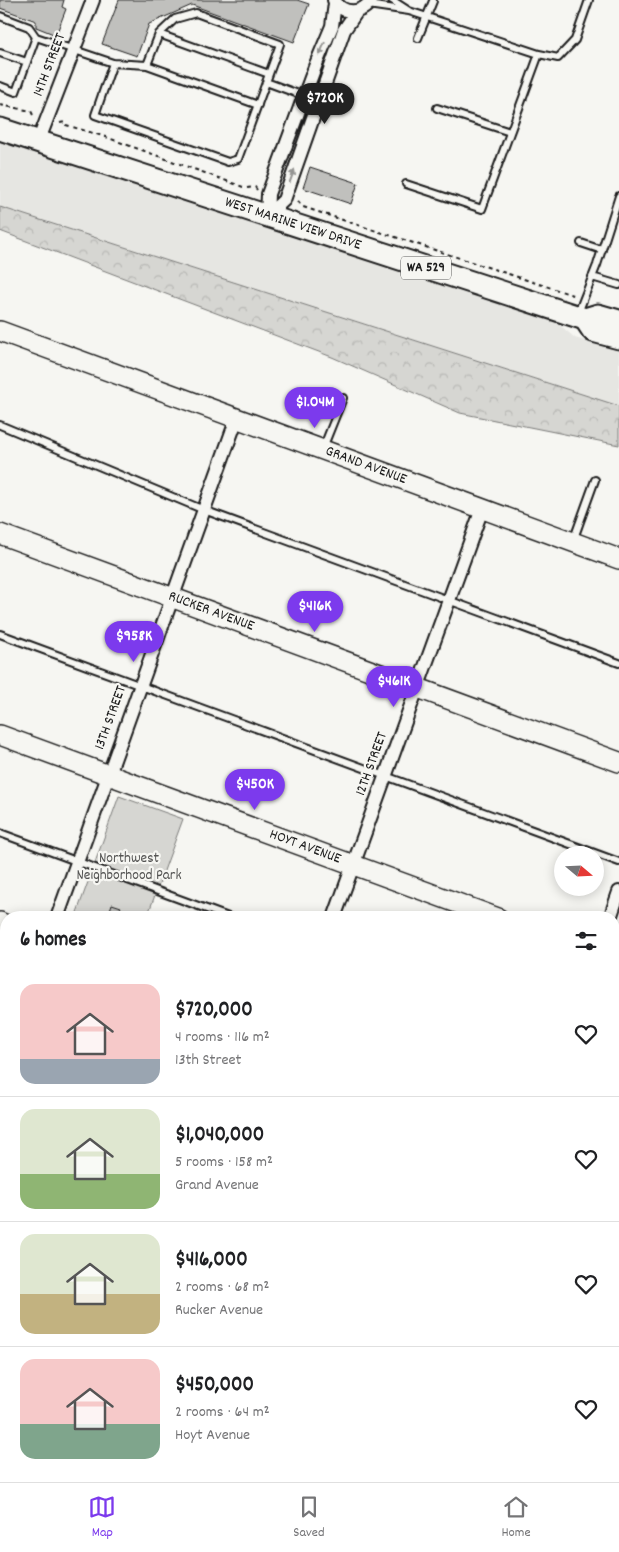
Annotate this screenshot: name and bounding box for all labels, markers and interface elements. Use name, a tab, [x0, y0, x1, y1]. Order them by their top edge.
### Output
street label: 14TH STREET	[28, 30, 72, 100]
one-way arrow	[318, 42, 326, 56]
pin: $720K	[290, 82, 360, 125]
text: $720K	[306, 87, 344, 110]
one-way arrow	[289, 168, 296, 183]
street label: WEST MARINE VIEW DRIVE	[222, 192, 364, 257]
road number: WA 529	[401, 256, 451, 280]
pin: $1.04M	[274, 386, 356, 429]
text: $1.04M	[295, 391, 335, 414]
street label: GRAND AVENUE	[322, 441, 410, 491]
street label: RUCKER AVENUE	[165, 586, 257, 638]
pin: $416K	[280, 590, 350, 633]
text: $416K	[298, 595, 332, 618]
pin: $958K	[99, 620, 169, 663]
text: $958K	[116, 625, 152, 648]
pin: $461K	[359, 666, 429, 708]
text: $461K	[377, 670, 411, 693]
street label: 13TH STREET	[89, 683, 133, 753]
street label: 12TH STREET	[350, 729, 394, 799]
pin: $450K	[220, 768, 290, 811]
text: $450K	[236, 773, 274, 796]
street label: HOYT AVENUE	[266, 824, 344, 870]
north arrow	[554, 846, 604, 896]
map controls	[554, 846, 604, 896]
park label: Northwest Neighborhood Park	[76, 848, 182, 887]
text: 6 homes	[20, 926, 87, 956]
icon: filters	[572, 927, 600, 955]
text: $720,000	[175, 996, 253, 1026]
icon: home	[60, 1004, 120, 1064]
icon: heart	[572, 1020, 600, 1048]
text: 4 rooms · 116 m²	[175, 1026, 270, 1049]
text: 13th Street	[175, 1049, 241, 1072]
text: $1,040,000	[175, 1121, 264, 1151]
icon: home	[60, 1129, 120, 1189]
icon: heart	[572, 1145, 600, 1173]
text: 5 rooms · 158 m²	[175, 1151, 273, 1174]
text: Grand Avenue	[175, 1174, 259, 1197]
text: $416,000	[175, 1246, 248, 1276]
icon: home	[60, 1254, 120, 1314]
icon: heart	[572, 1270, 600, 1298]
text: 2 rooms · 68 m²	[175, 1276, 269, 1299]
text: Rucker Avenue	[175, 1299, 263, 1322]
text: $450,000	[175, 1371, 254, 1401]
icon: home	[60, 1379, 120, 1439]
icon: heart	[572, 1395, 600, 1423]
text: 2 rooms · 64 m²	[175, 1401, 270, 1424]
text: Hoyt Avenue	[175, 1424, 250, 1447]
tab: Map	[88, 1493, 116, 1543]
tab: Saved	[293, 1493, 325, 1543]
tab: Home	[501, 1493, 531, 1543]

